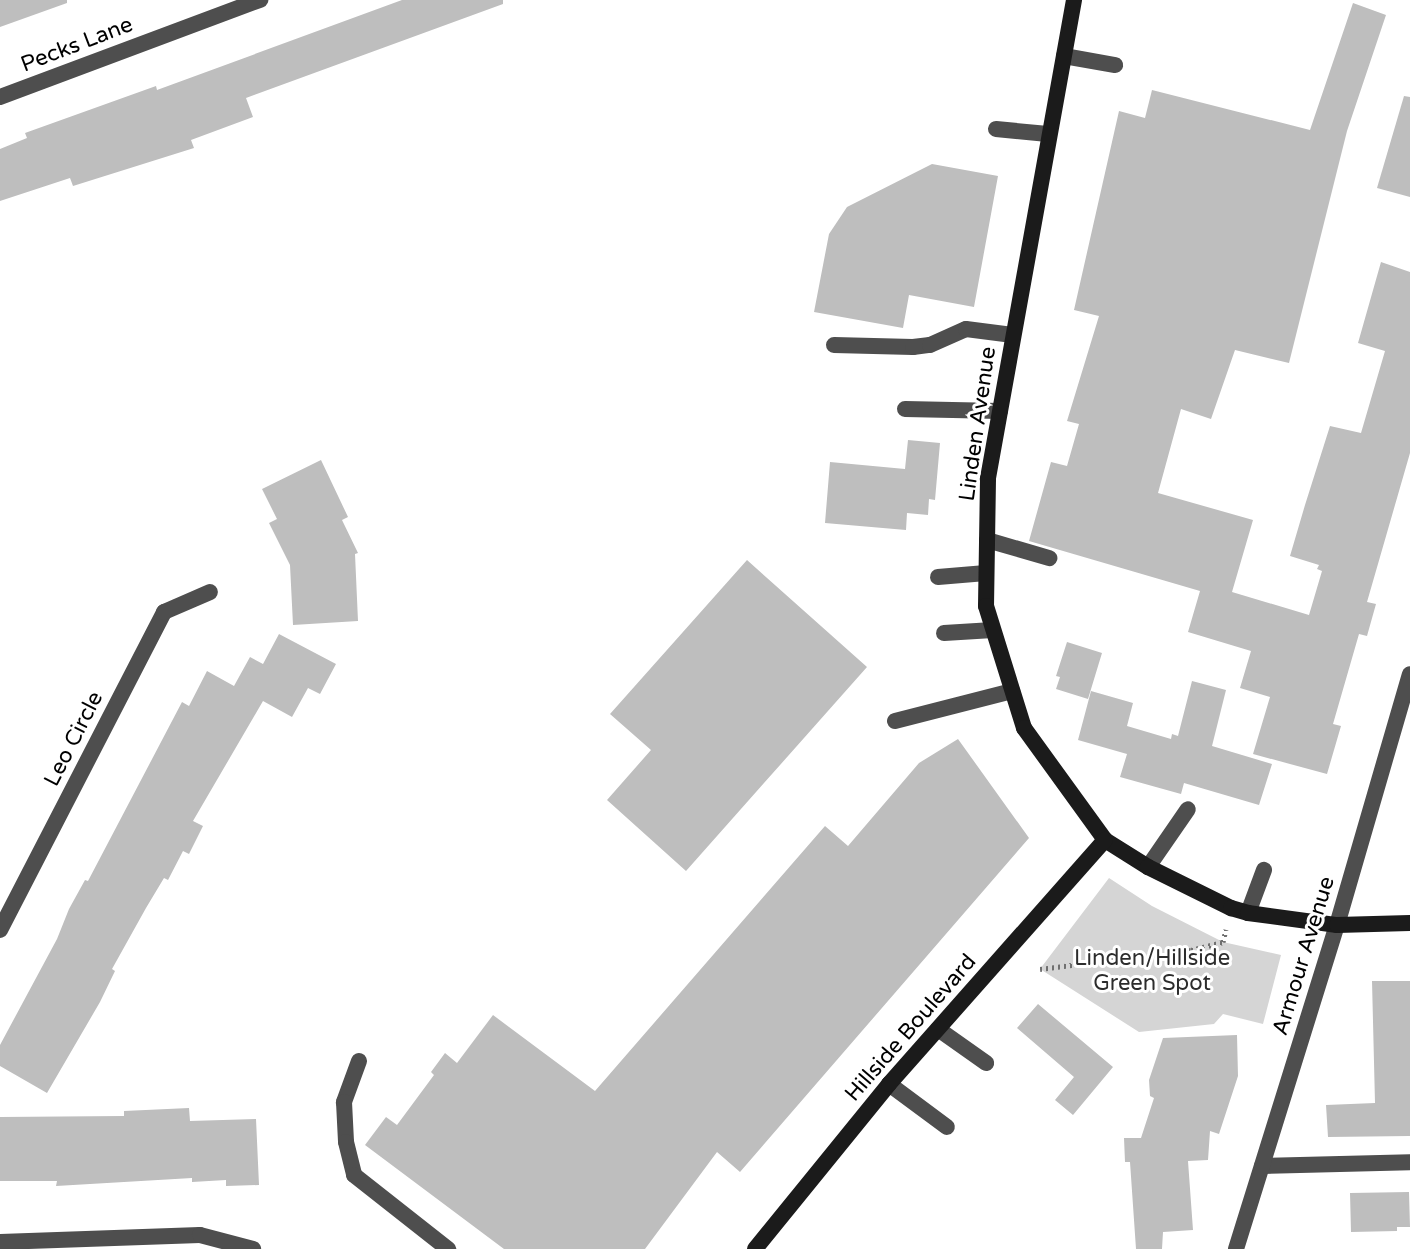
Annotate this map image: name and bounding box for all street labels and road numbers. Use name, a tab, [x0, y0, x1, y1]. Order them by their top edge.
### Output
street label: Pecks Lane	[17, 12, 137, 78]
street label: Linden Avenue	[954, 345, 1002, 503]
street label: Leo Circle	[39, 687, 109, 791]
street label: Armour Avenue	[1267, 873, 1341, 1039]
street label: Hillside Boulevard	[840, 949, 982, 1107]

